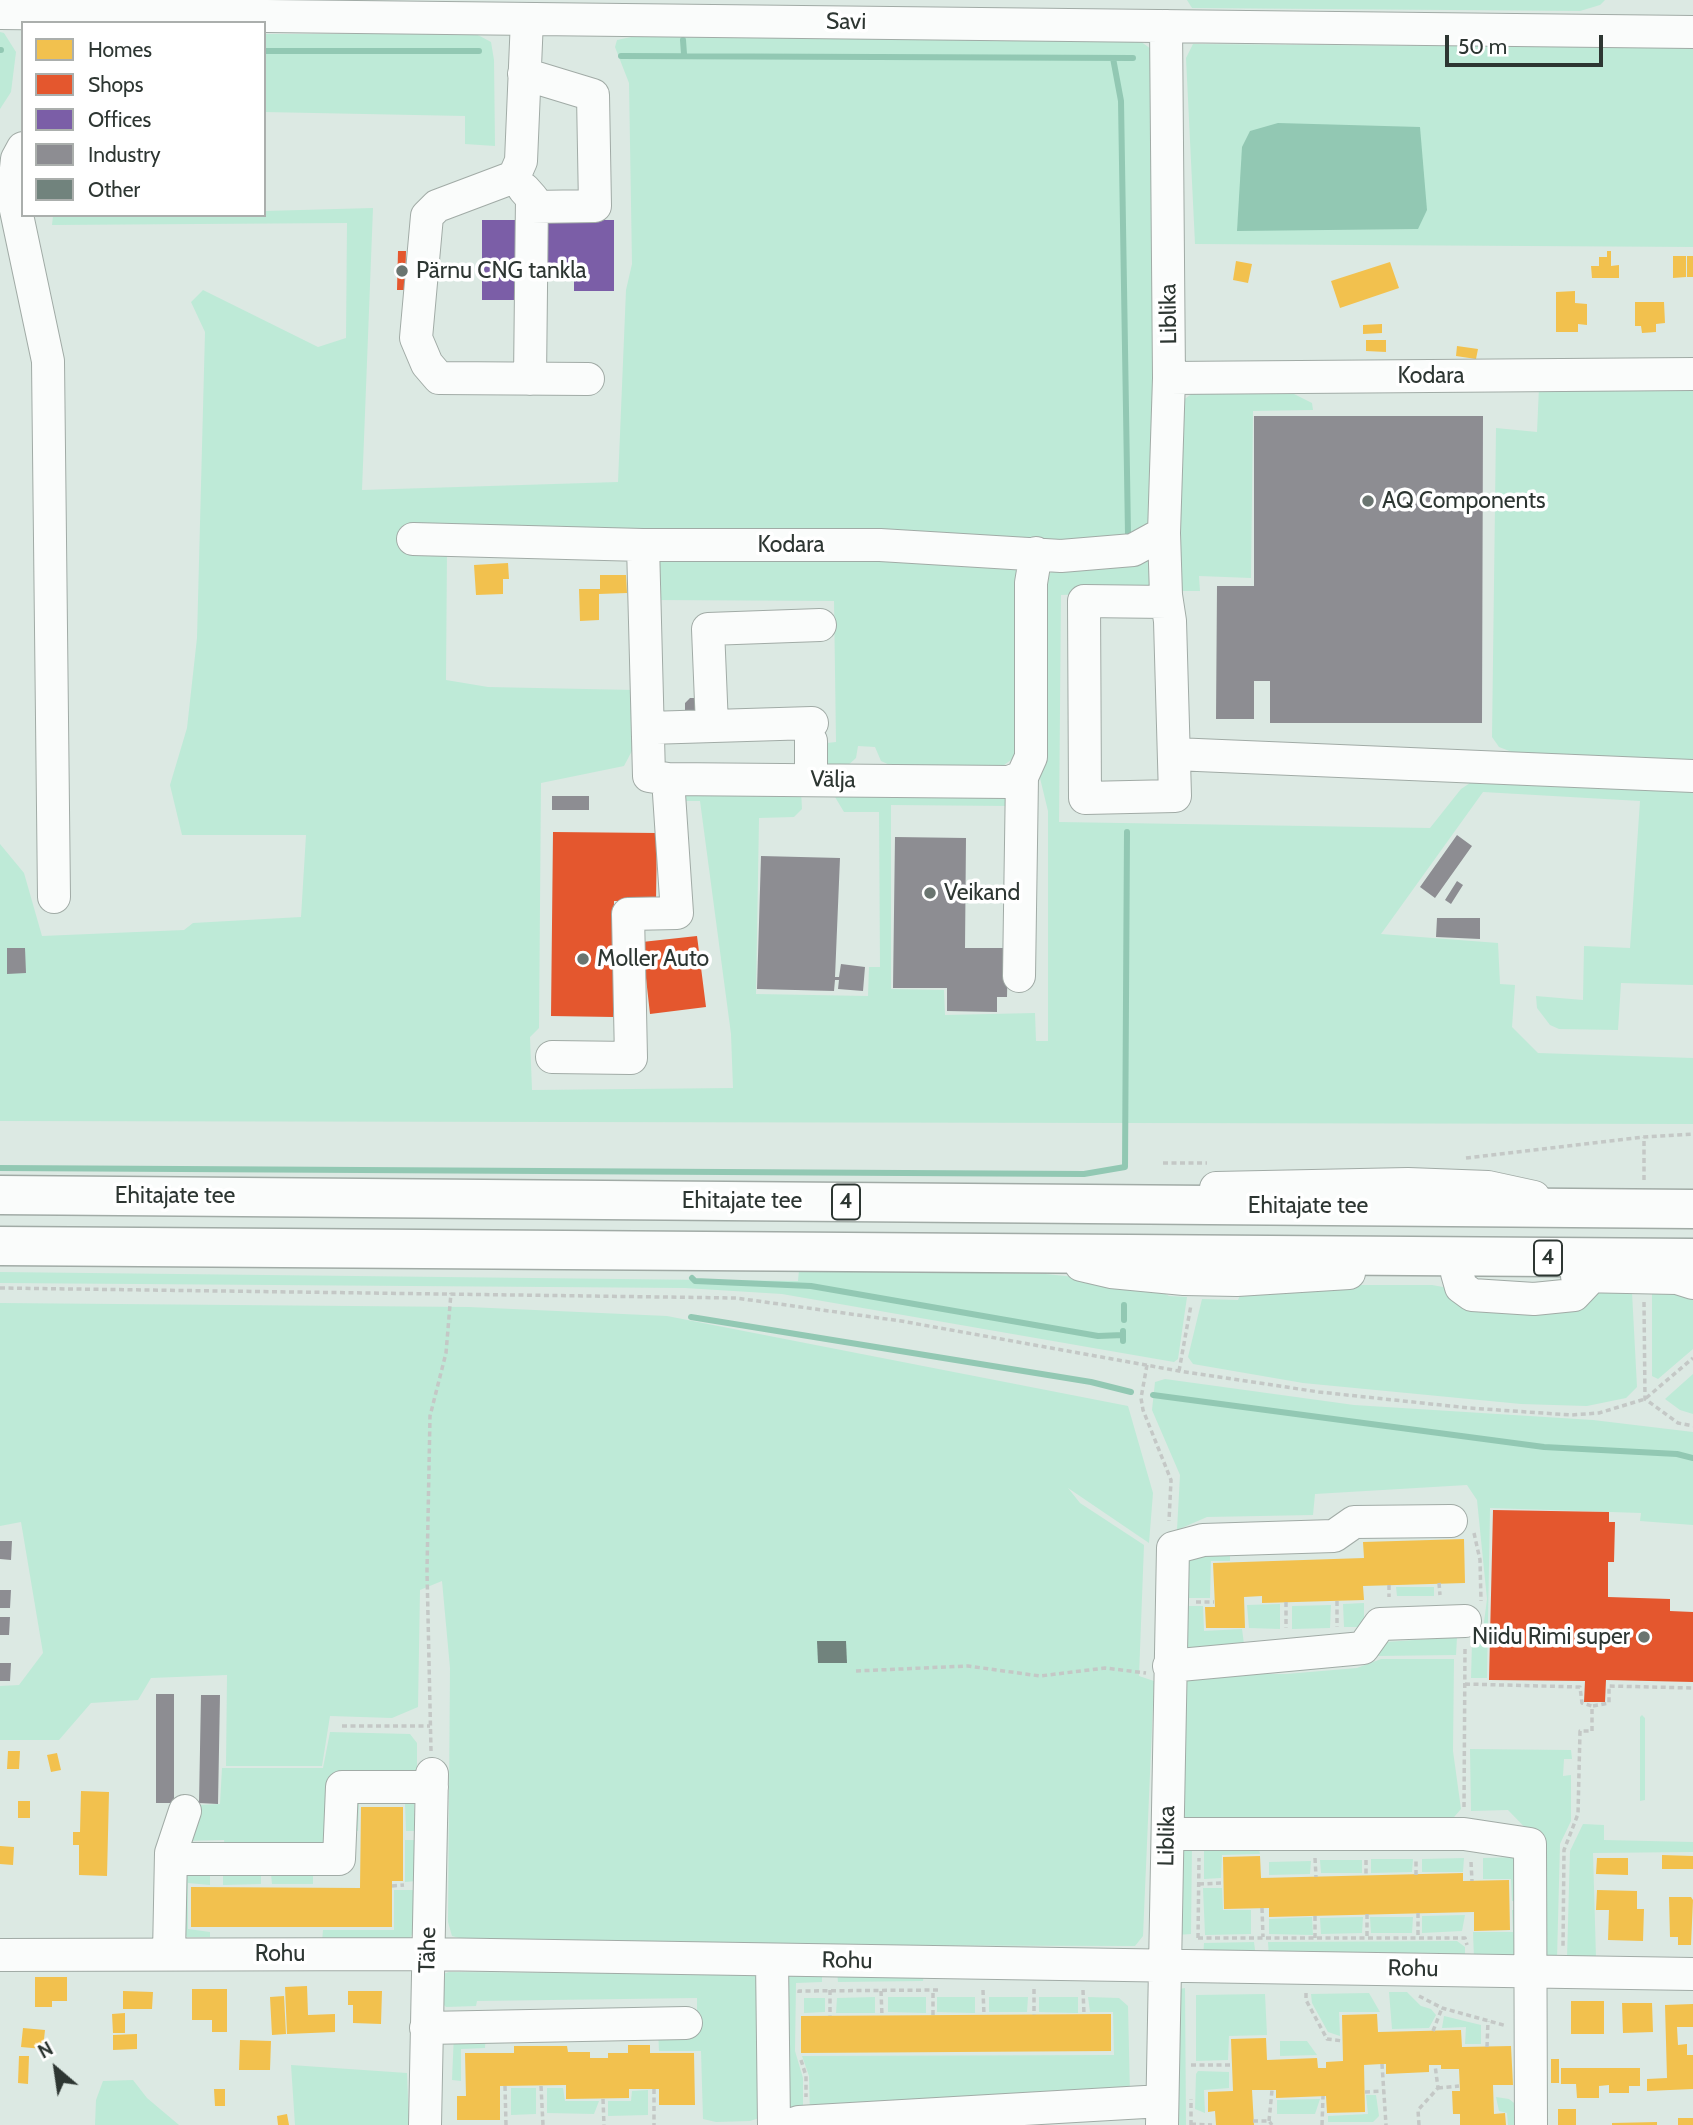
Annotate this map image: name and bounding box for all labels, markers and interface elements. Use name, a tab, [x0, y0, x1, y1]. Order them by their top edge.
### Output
street label: Savi	[826, 8, 866, 36]
legend	[21, 21, 266, 217]
scale bar	[1448, 21, 1606, 65]
text: 50 m	[1458, 34, 1507, 59]
text: Homes	[88, 37, 152, 62]
text: Shops	[88, 72, 143, 97]
text: Offices	[88, 107, 151, 132]
text: Industry	[88, 142, 161, 167]
text: Other	[88, 177, 140, 202]
place label: Pärnu CNG tankla	[416, 257, 587, 285]
marker: Pärnu CNG tankla	[394, 263, 410, 279]
street label: Liblika	[1155, 283, 1183, 345]
street label: Kodara	[1398, 362, 1464, 390]
place label: AQ Components	[1382, 487, 1546, 515]
marker: AQ Components	[1360, 493, 1376, 509]
street label: Kodara	[758, 531, 824, 559]
street label: Välja	[810, 766, 856, 794]
place label: Veikand	[944, 879, 1020, 907]
marker: Veikand	[922, 885, 938, 901]
place label: Moller Auto	[597, 945, 709, 973]
marker: Moller Auto	[575, 951, 591, 967]
street label: Ehitajate tee	[115, 1182, 235, 1210]
road number: 4	[832, 1184, 860, 1220]
street label: Ehitajate tee	[682, 1187, 802, 1215]
street label: Ehitajate tee	[1248, 1192, 1368, 1220]
road number: 4	[1534, 1240, 1562, 1276]
place label: Niidu Rimi super	[1472, 1623, 1630, 1651]
marker: Niidu Rimi super	[1636, 1629, 1652, 1645]
street label: Liblika	[1153, 1805, 1181, 1867]
street label: Tähe	[414, 1927, 442, 1973]
street label: Rohu	[255, 1940, 305, 1968]
street label: Rohu	[821, 1947, 873, 1975]
street label: Rohu	[1387, 1955, 1439, 1983]
north arrow	[21, 2034, 91, 2104]
text: N	[34, 2037, 57, 2064]

